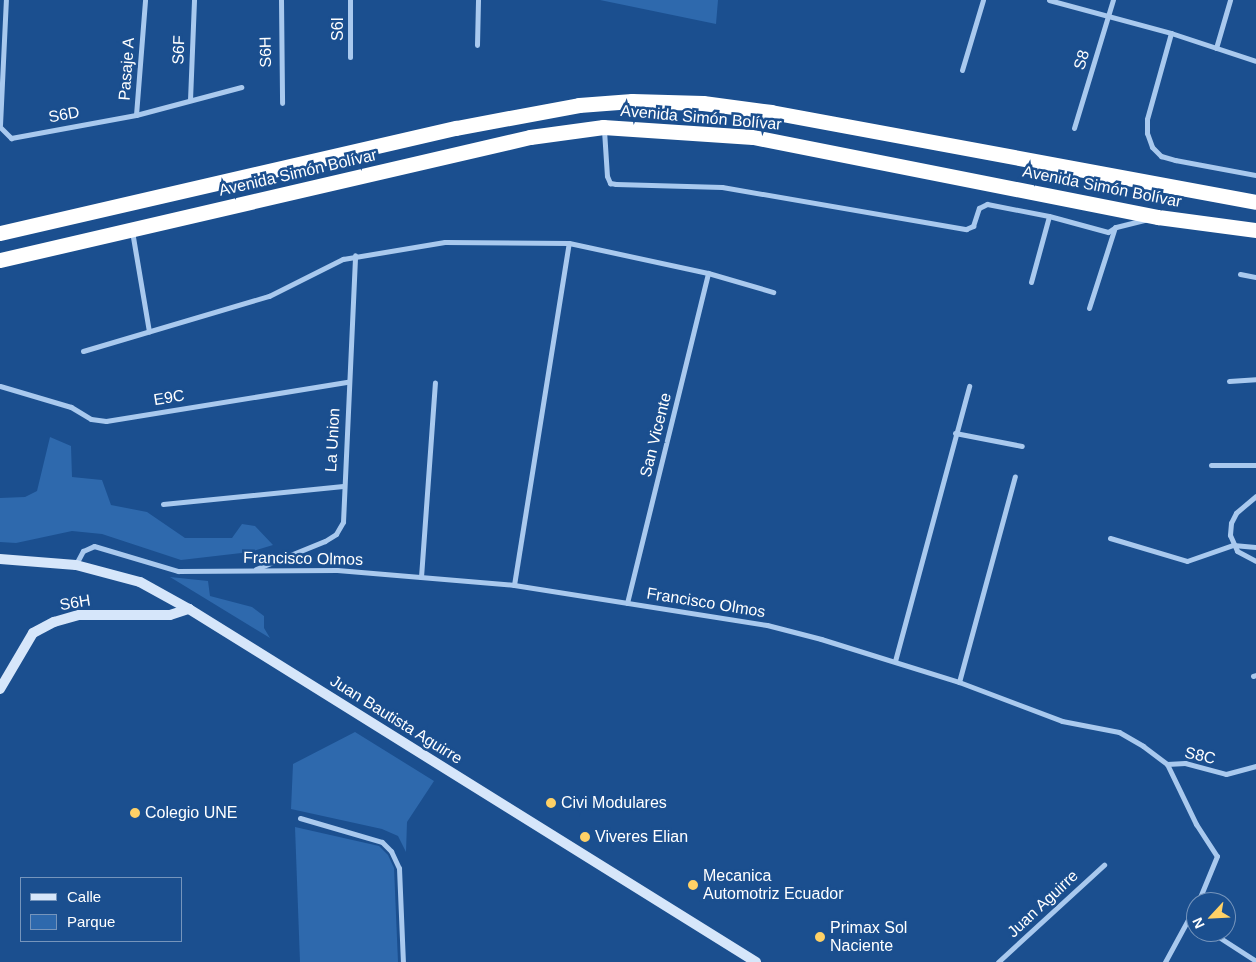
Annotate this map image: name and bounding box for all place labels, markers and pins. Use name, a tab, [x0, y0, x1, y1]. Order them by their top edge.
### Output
place label: Civi Modulares	[561, 793, 667, 813]
marker: Civi Modulares	[545, 797, 557, 809]
place label: Colegio UNE	[145, 803, 237, 823]
marker: Colegio UNE	[129, 807, 141, 819]
place label: Viveres Elian	[595, 827, 688, 847]
marker: Viveres Elian	[579, 831, 591, 843]
place label: Mecanica Automotriz Ecuador	[703, 866, 844, 904]
marker: Mecanica Automotriz Ecuador	[687, 879, 699, 891]
place label: Primax Sol Naciente	[830, 918, 907, 956]
marker: Primax Sol Naciente	[814, 931, 826, 943]

